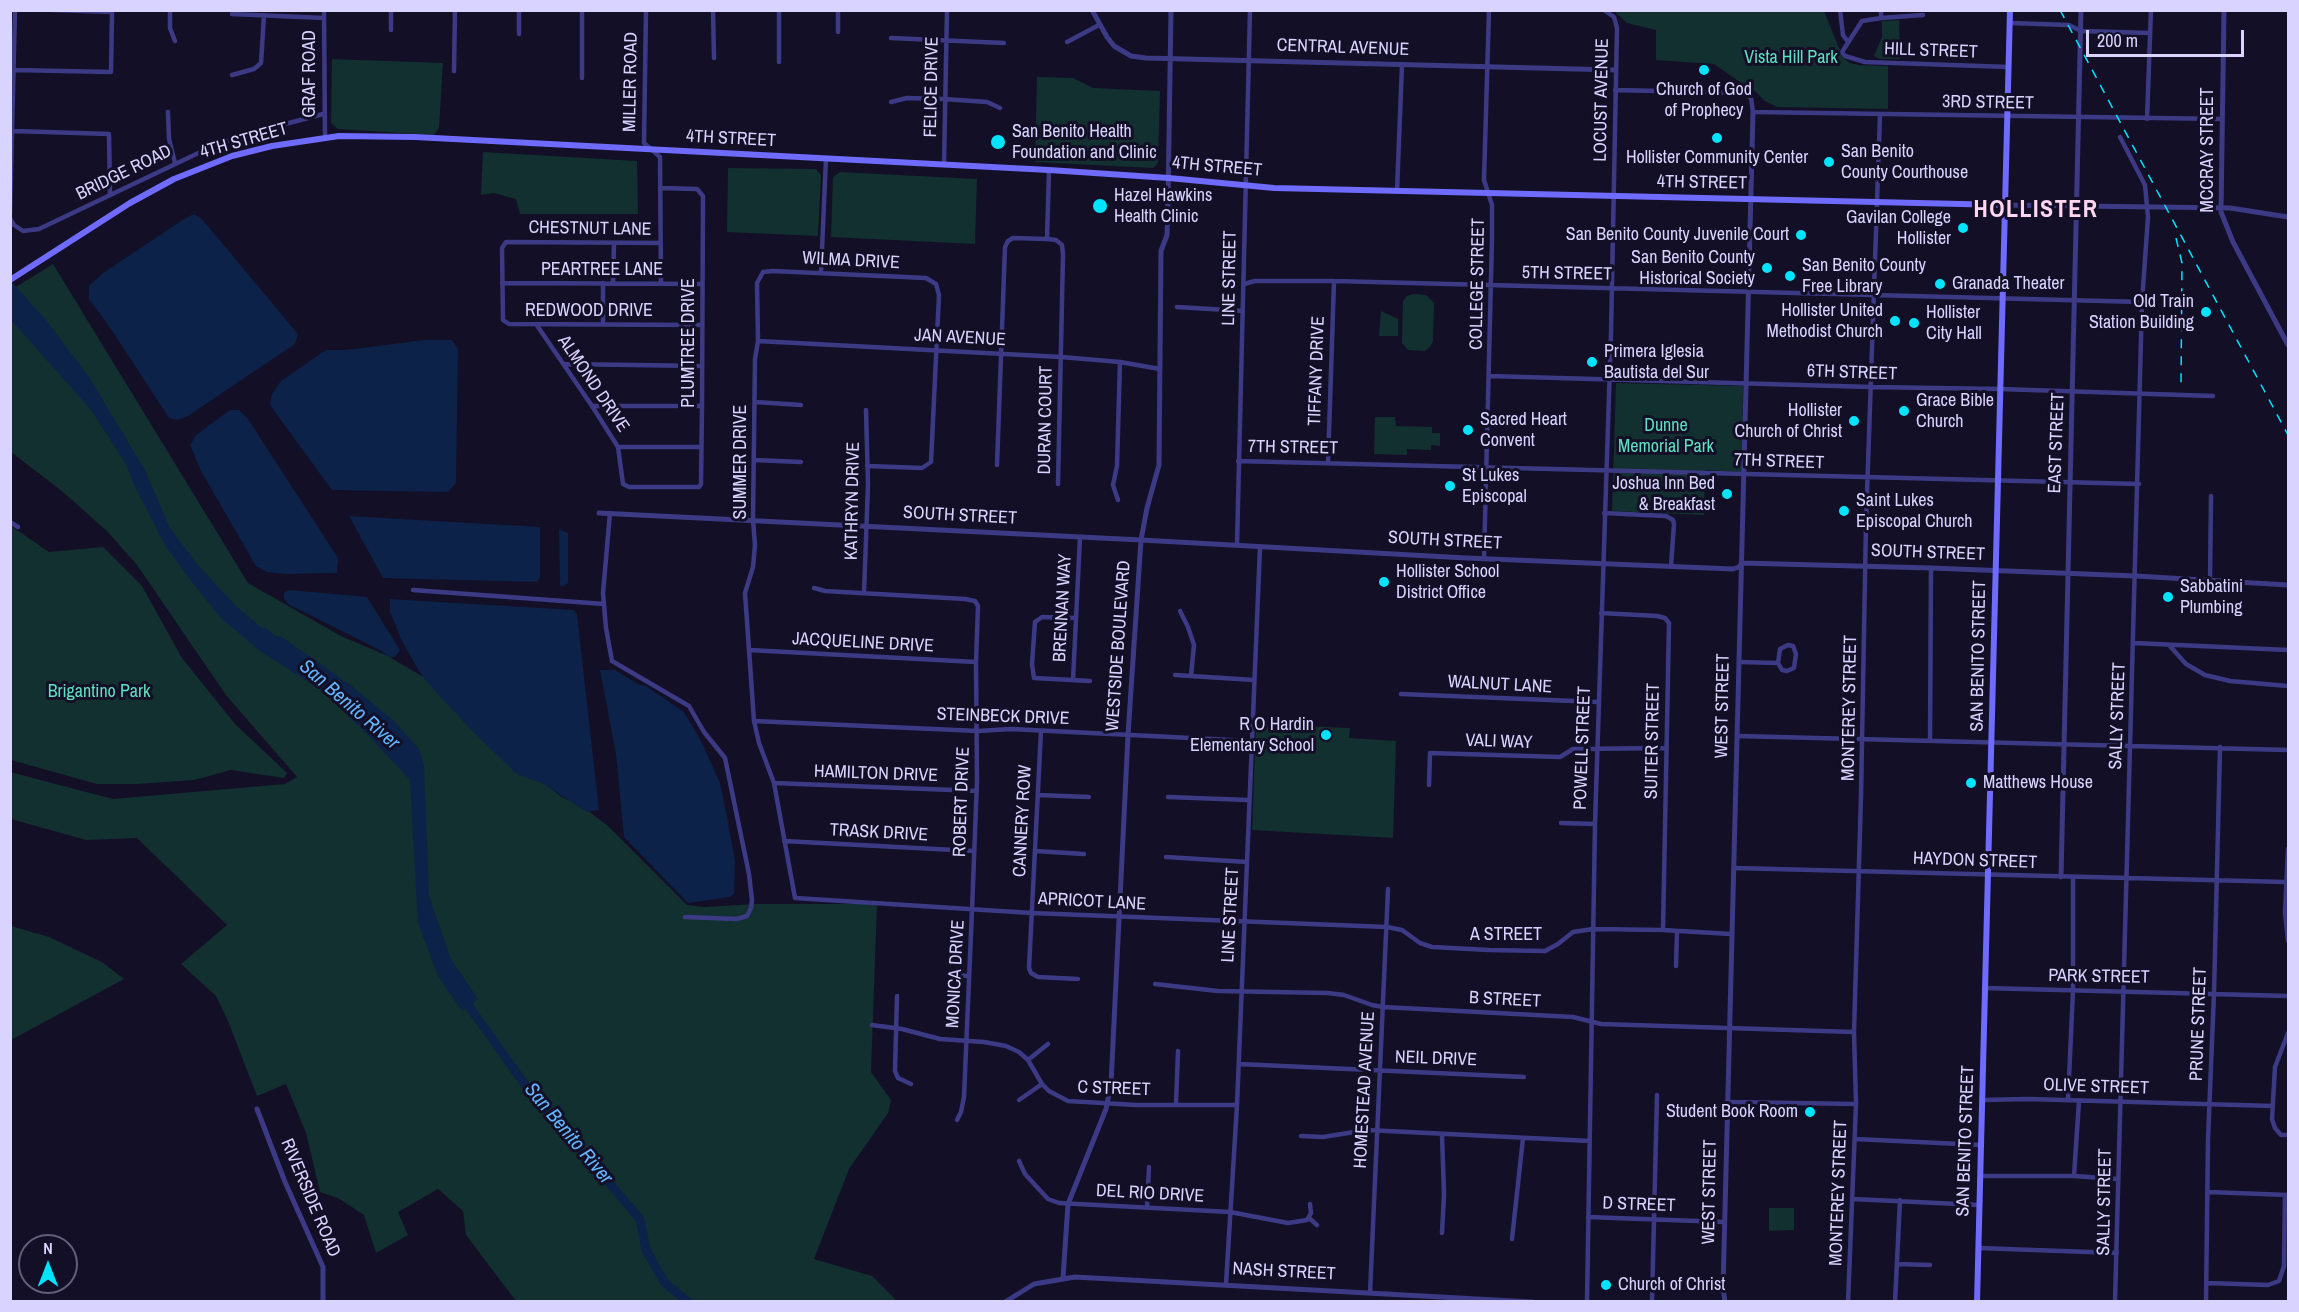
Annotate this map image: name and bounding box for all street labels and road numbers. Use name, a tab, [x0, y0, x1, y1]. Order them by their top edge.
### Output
street label: GRAF ROAD	[299, 30, 321, 118]
street label: MILLER ROAD	[619, 32, 643, 132]
street label: CENTRAL AVENUE	[1276, 35, 1410, 61]
street label: FELICE DRIVE	[920, 36, 944, 138]
street label: LOCUST AVENUE	[1590, 38, 1614, 162]
street label: HILL STREET	[1884, 39, 1978, 63]
street label: MCCRAY STREET	[2197, 87, 2219, 213]
street label: 3RD STREET	[1942, 91, 2034, 115]
street label: 4TH STREET	[198, 118, 290, 164]
street label: 4TH STREET	[685, 126, 777, 152]
street label: BRIDGE ROAD	[73, 141, 175, 205]
street label: 4TH STREET	[1171, 152, 1263, 182]
street label: 4TH STREET	[1657, 171, 1747, 195]
street label: CHESTNUT LANE	[528, 217, 652, 241]
street label: COLLEGE STREET	[1466, 218, 1490, 350]
street label: LINE STREET	[1218, 230, 1242, 326]
street label: WILMA DRIVE	[802, 248, 900, 274]
street label: PEARTREE LANE	[541, 259, 663, 281]
street label: 5TH STREET	[1522, 262, 1612, 286]
street label: PLUMTREE DRIVE	[678, 278, 700, 408]
street label: REDWOOD DRIVE	[525, 300, 653, 322]
street label: TIFFANY DRIVE	[1304, 316, 1330, 426]
street label: JAN AVENUE	[914, 325, 1006, 351]
street label: ALMOND DRIVE	[553, 331, 633, 437]
street label: 6TH STREET	[1807, 361, 1897, 385]
street label: DURAN COURT	[1034, 365, 1058, 475]
street label: EAST STREET	[2044, 392, 2070, 494]
street label: SUMMER DRIVE	[730, 405, 752, 519]
street label: 7TH STREET	[1248, 436, 1338, 460]
street label: KATHRYN DRIVE	[841, 442, 865, 560]
street label: 7TH STREET	[1734, 450, 1824, 474]
street label: SOUTH STREET	[903, 502, 1017, 530]
street label: SOUTH STREET	[1388, 527, 1502, 555]
street label: SOUTH STREET	[1871, 540, 1985, 566]
street label: BRENNAN WAY	[1049, 553, 1077, 663]
street label: WESTSIDE BOULEVARD	[1102, 560, 1136, 732]
street label: SAN BENITO STREET	[1967, 580, 1991, 732]
street label: JACQUELINE DRIVE	[792, 629, 934, 657]
street label: MONTEREY STREET	[1838, 635, 1862, 781]
street label: WEST STREET	[1711, 653, 1735, 759]
street label: SALLY STREET	[2105, 662, 2131, 770]
street label: WALNUT LANE	[1447, 671, 1553, 699]
street label: SUITER STREET	[1641, 683, 1665, 799]
street label: POWELL STREET	[1570, 686, 1596, 810]
street label: STEINBECK DRIVE	[936, 704, 1070, 730]
street label: VALI WAY	[1465, 730, 1533, 754]
street label: ROBERT DRIVE	[949, 746, 975, 858]
street label: HAMILTON DRIVE	[814, 761, 938, 787]
street label: CANNERY ROW	[1009, 764, 1037, 878]
street label: TRASK DRIVE	[829, 820, 929, 846]
street label: HAYDON STREET	[1912, 848, 2038, 874]
street label: LINE STREET	[1218, 867, 1244, 963]
street label: APRICOT LANE	[1037, 888, 1147, 916]
street label: MONICA DRIVE	[942, 919, 970, 1029]
street label: A STREET	[1470, 924, 1542, 946]
street label: PARK STREET	[2048, 965, 2150, 989]
street label: PRUNE STREET	[2186, 967, 2212, 1081]
street label: B STREET	[1468, 987, 1542, 1013]
street label: HOMESTEAD AVENUE	[1350, 1011, 1380, 1169]
street label: NEIL DRIVE	[1395, 1047, 1477, 1071]
street label: SAN BENITO STREET	[1953, 1065, 1979, 1217]
street label: OLIVE STREET	[2043, 1074, 2149, 1100]
street label: C STREET	[1077, 1077, 1151, 1101]
street label: MONTEREY STREET	[1826, 1120, 1852, 1266]
street label: RIVERSIDE ROAD	[275, 1136, 345, 1260]
street label: WEST STREET	[1698, 1139, 1722, 1245]
street label: SALLY STREET	[2093, 1148, 2117, 1256]
street label: DEL RIO DRIVE	[1095, 1180, 1205, 1208]
street label: D STREET	[1602, 1193, 1676, 1217]
street label: NASH STREET	[1232, 1259, 1336, 1285]

